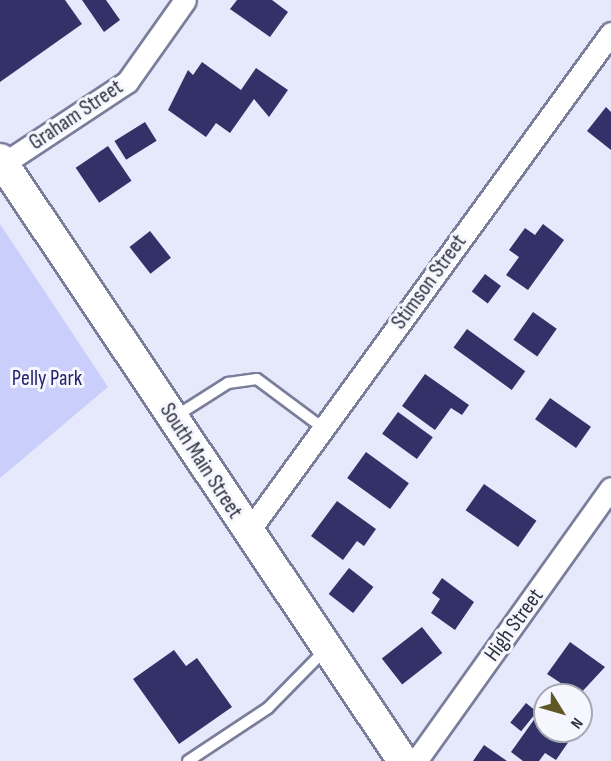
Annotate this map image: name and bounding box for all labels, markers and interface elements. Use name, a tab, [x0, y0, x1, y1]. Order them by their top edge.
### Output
street label: Graham Street	[24, 74, 128, 156]
street label: Stimson Street	[386, 229, 472, 335]
park label: Pelly Park	[12, 366, 82, 392]
street label: South Main Street	[154, 398, 248, 524]
street label: High Street	[479, 584, 549, 666]
north arrow	[533, 683, 593, 743]
text: N	[566, 714, 586, 732]

